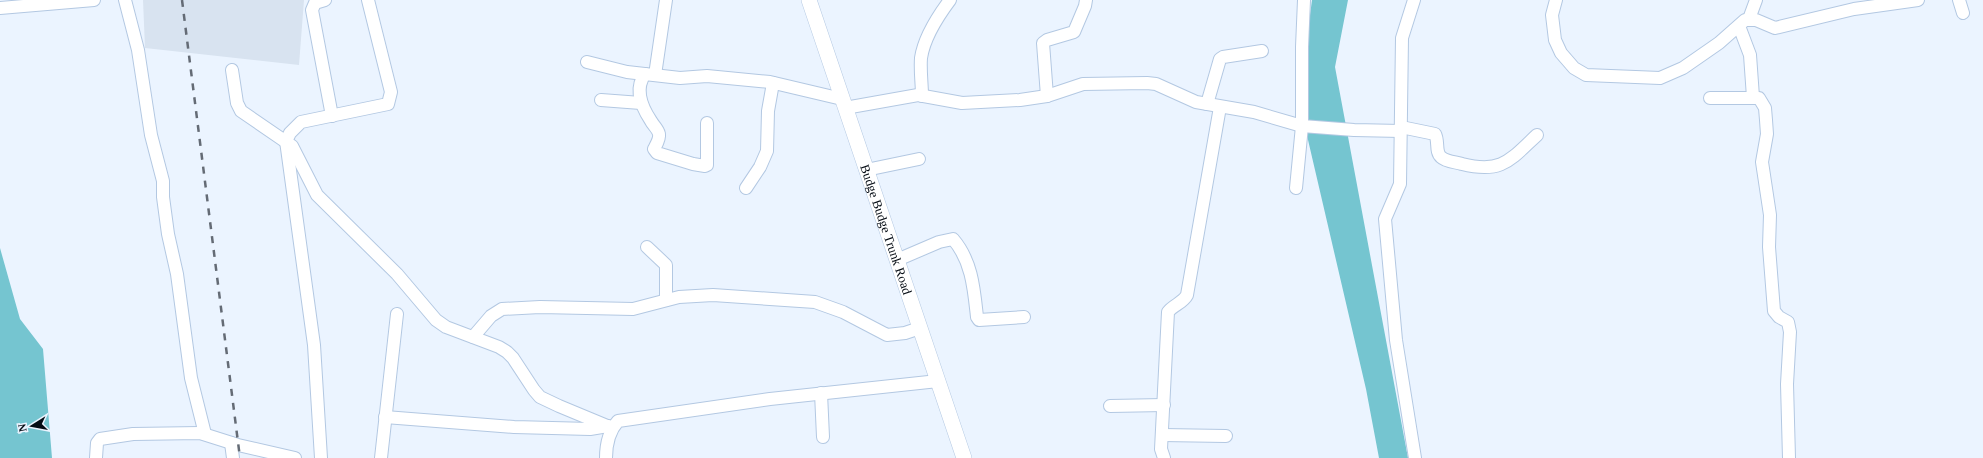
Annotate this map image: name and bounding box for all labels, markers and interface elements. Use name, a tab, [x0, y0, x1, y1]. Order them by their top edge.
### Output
street label: Budge Budge Trunk Road	[857, 162, 915, 297]
north arrow	[12, 406, 52, 446]
text: N	[16, 423, 29, 433]

